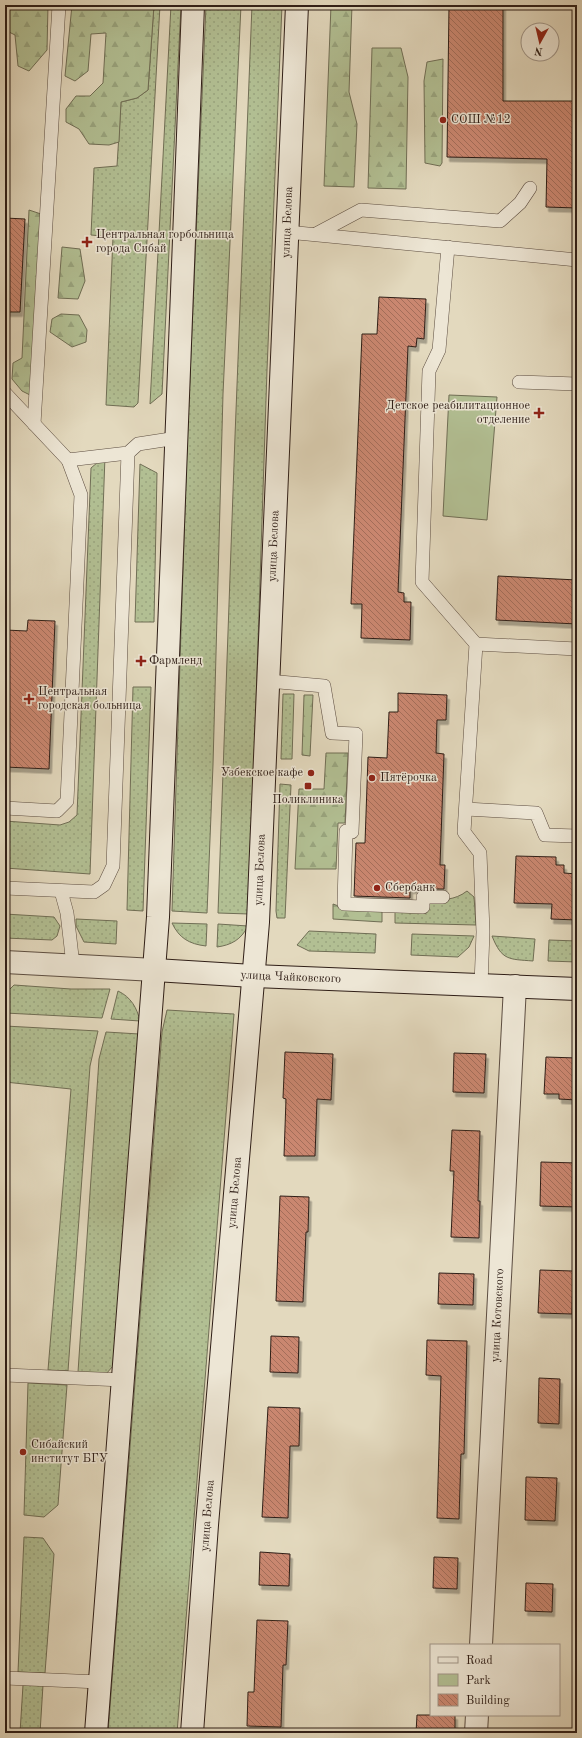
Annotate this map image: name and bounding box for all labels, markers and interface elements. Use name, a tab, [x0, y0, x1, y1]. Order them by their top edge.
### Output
north arrow	[520, 22, 560, 62]
text: N	[533, 44, 544, 56]
place label: СОШ №12	[451, 114, 511, 126]
marker: СОШ №12	[438, 115, 448, 125]
street label: улица Белова	[280, 186, 295, 258]
place label: Центральная горбольница города Сибай	[96, 229, 234, 255]
marker: Центральная горбольница города Сибай	[81, 236, 93, 248]
place label: Детское реабилитационное отделение	[386, 400, 530, 426]
marker: Детское реабилитационное отделение	[533, 407, 545, 419]
street label: улица Белова	[266, 510, 282, 582]
place label: Фармленд	[149, 655, 202, 667]
marker: Фармленд	[136, 656, 146, 666]
place label: Центральная городская больница	[38, 686, 142, 712]
marker: Центральная городская больница	[23, 693, 35, 705]
place label: Узбекское кафе	[221, 767, 303, 779]
marker: Узбекское кафе	[306, 768, 316, 778]
place label: Пятёрочка	[380, 772, 437, 784]
marker: Пятёрочка	[367, 773, 377, 783]
marker: Поликлиника	[303, 781, 313, 791]
place label: Поликлиника	[272, 794, 344, 806]
street label: улица Белова	[253, 834, 268, 906]
place label: Сбербанк	[385, 882, 435, 894]
marker: Сбербанк	[372, 883, 382, 893]
street label: улица Чайковского	[240, 969, 341, 986]
street label: улица Белова	[226, 1156, 244, 1229]
street label: улица Котовского	[490, 1268, 506, 1363]
place label: Сибайский институт БГУ	[31, 1439, 108, 1465]
marker: Сибайский институт БГУ	[18, 1447, 28, 1457]
street label: улица Белова	[199, 1479, 217, 1552]
legend	[430, 1644, 560, 1716]
text: Road	[466, 1655, 493, 1667]
text: Park	[466, 1675, 491, 1687]
text: Building	[466, 1695, 510, 1707]

